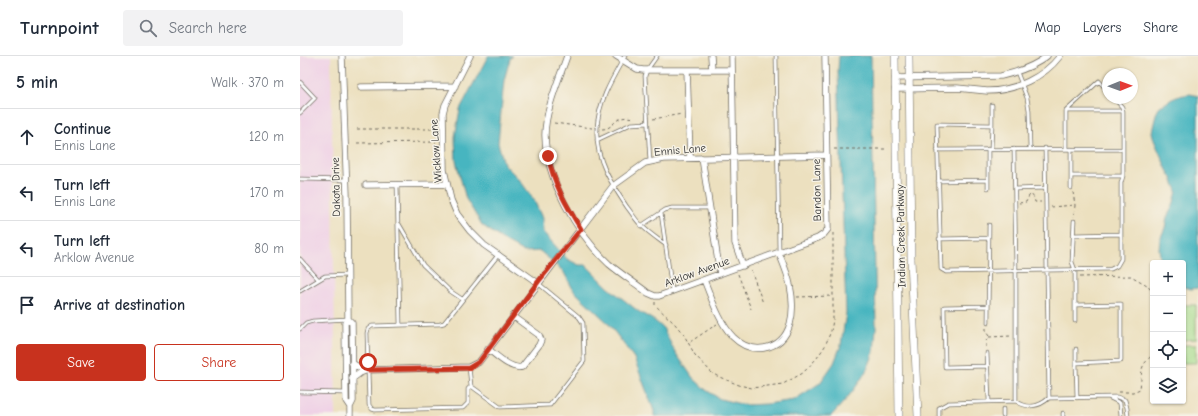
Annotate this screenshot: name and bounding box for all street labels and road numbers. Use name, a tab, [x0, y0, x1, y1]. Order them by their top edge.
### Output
street label: Wicklow Lane	[427, 118, 445, 183]
street label: Ennis Lane	[653, 141, 707, 159]
street label: Dakota Drive	[329, 157, 343, 217]
street label: Bandon Lane	[810, 158, 824, 221]
street label: Indian Creek Parkway	[894, 184, 908, 288]
street label: Arklow Avenue	[663, 254, 732, 290]

